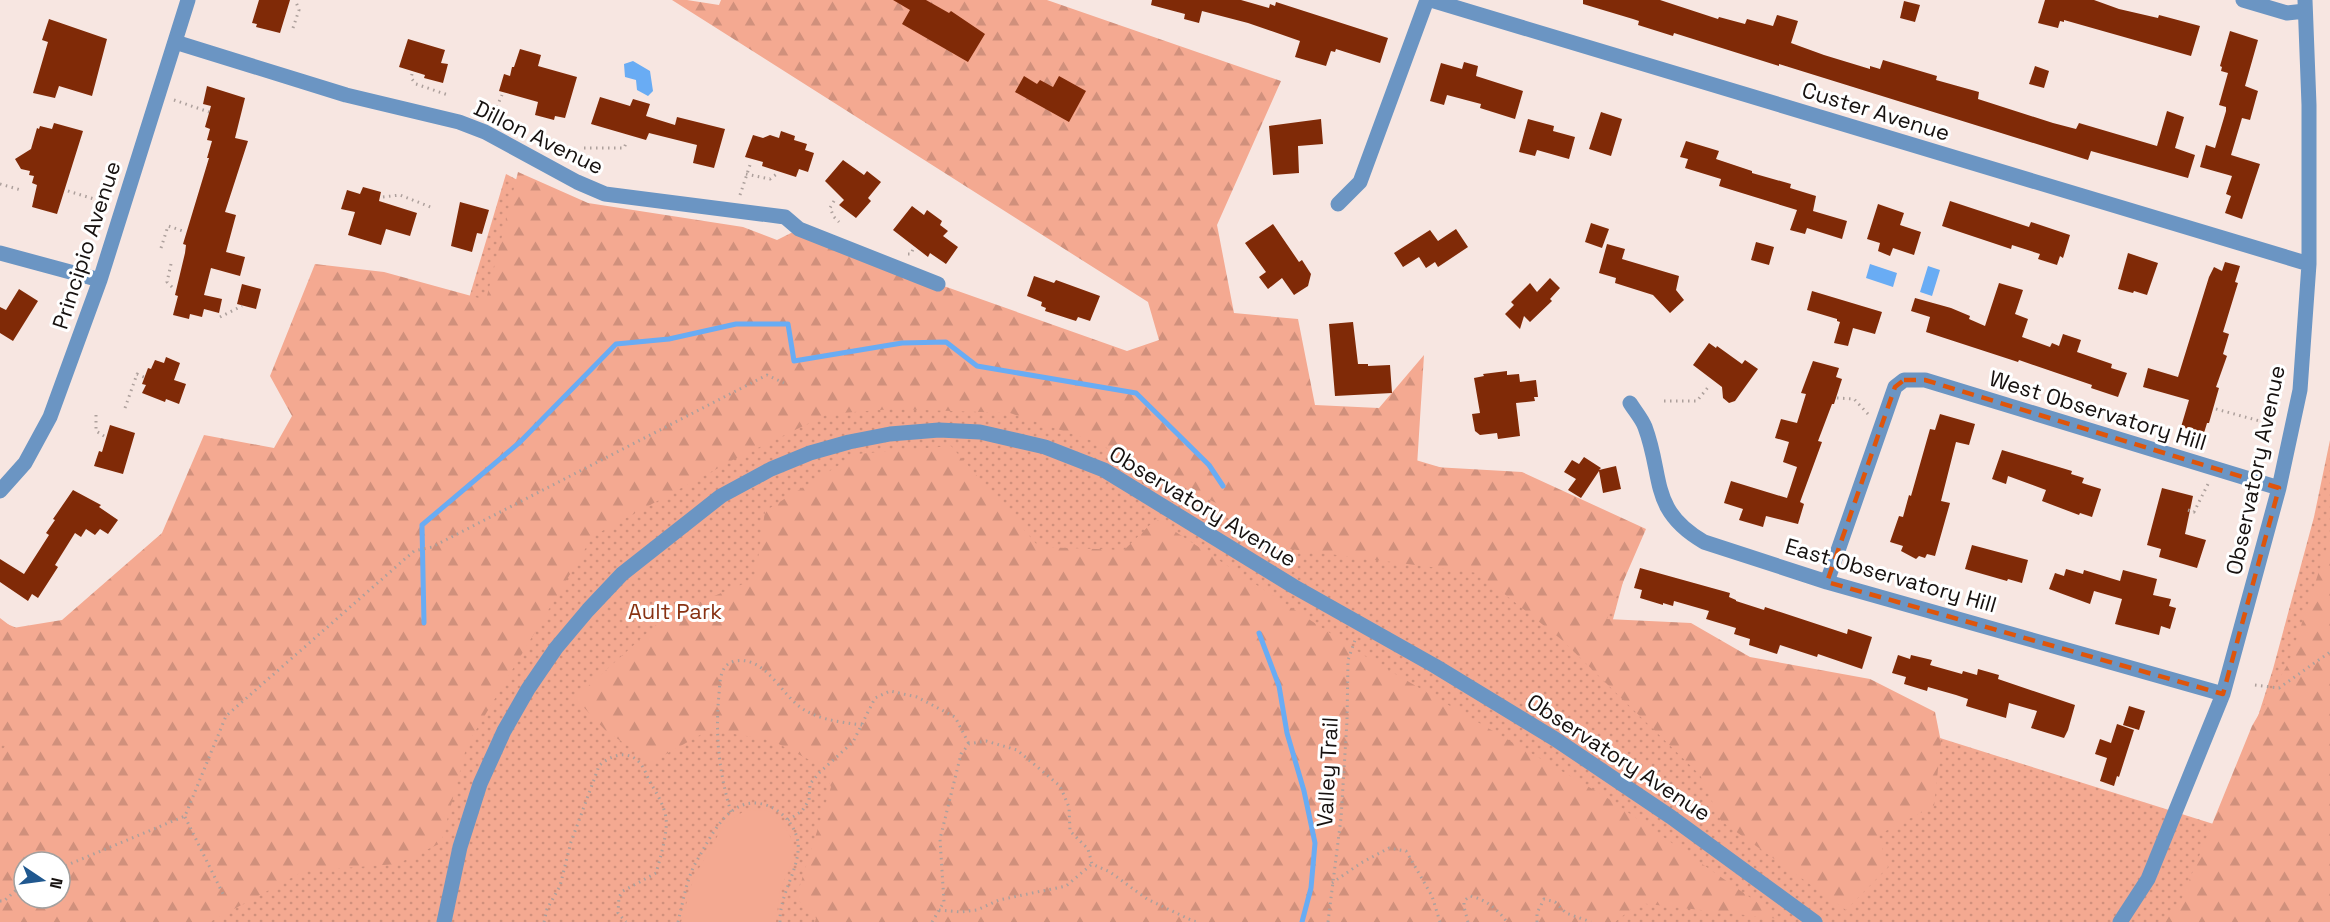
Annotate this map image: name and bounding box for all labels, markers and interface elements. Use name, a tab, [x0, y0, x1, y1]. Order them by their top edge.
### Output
street label: Custer Avenue	[1799, 75, 1953, 147]
street label: Dillon Avenue	[470, 94, 608, 180]
street label: Principio Avenue	[46, 157, 126, 333]
street label: Observatory Avenue	[2219, 363, 2291, 577]
street label: West Observatory Hill	[1986, 364, 2210, 456]
street label: Observatory Avenue	[1104, 439, 1302, 573]
street label: East Observatory Hill	[1782, 531, 2000, 619]
park label: Ault Park	[628, 597, 722, 625]
street label: Observatory Avenue	[1522, 687, 1716, 827]
street label: Valley Trail	[1310, 716, 1344, 828]
north arrow	[12, 850, 72, 910]
text: N	[45, 876, 68, 891]

